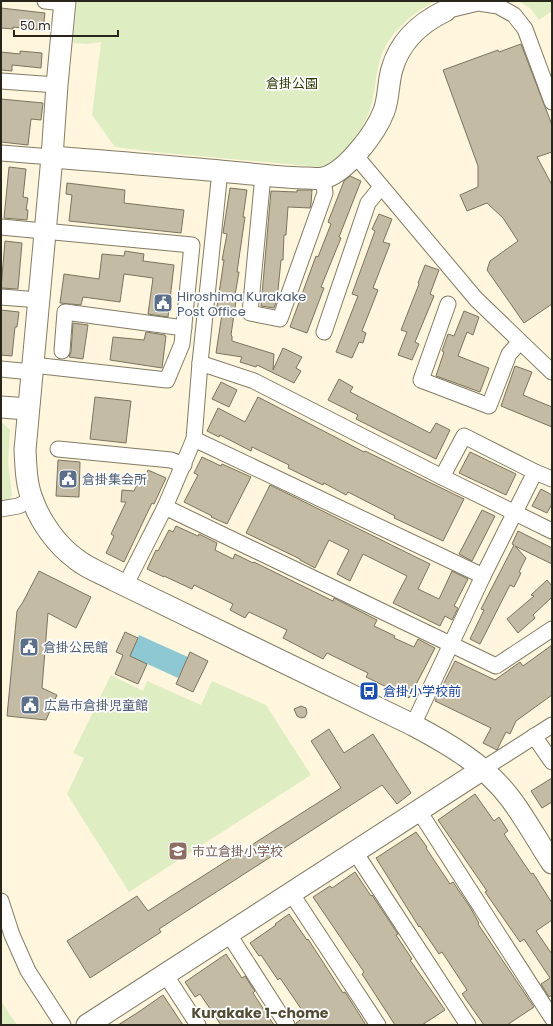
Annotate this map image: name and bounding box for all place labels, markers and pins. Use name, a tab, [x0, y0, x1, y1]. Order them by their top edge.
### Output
place label: Hiroshima Kurakake Post Office	[177, 287, 306, 321]
public building icon: Hiroshima Kurakake Post Office	[152, 292, 174, 314]
public building icon: 倉掛集会所	[57, 468, 79, 490]
place label: 倉掛集会所	[82, 470, 147, 489]
public building icon: 倉掛公民館	[18, 636, 40, 658]
place label: 倉掛公民館	[43, 638, 108, 657]
bus stop icon: 倉掛小学校前	[358, 680, 380, 702]
place label: 倉掛小学校前	[383, 682, 461, 701]
public building icon: 広島市倉掛児童館	[19, 694, 41, 716]
place label: 広島市倉掛児童館	[44, 696, 148, 715]
school or university icon: 市立倉掛小学校	[167, 840, 189, 862]
place label: 市立倉掛小学校	[192, 842, 283, 861]

